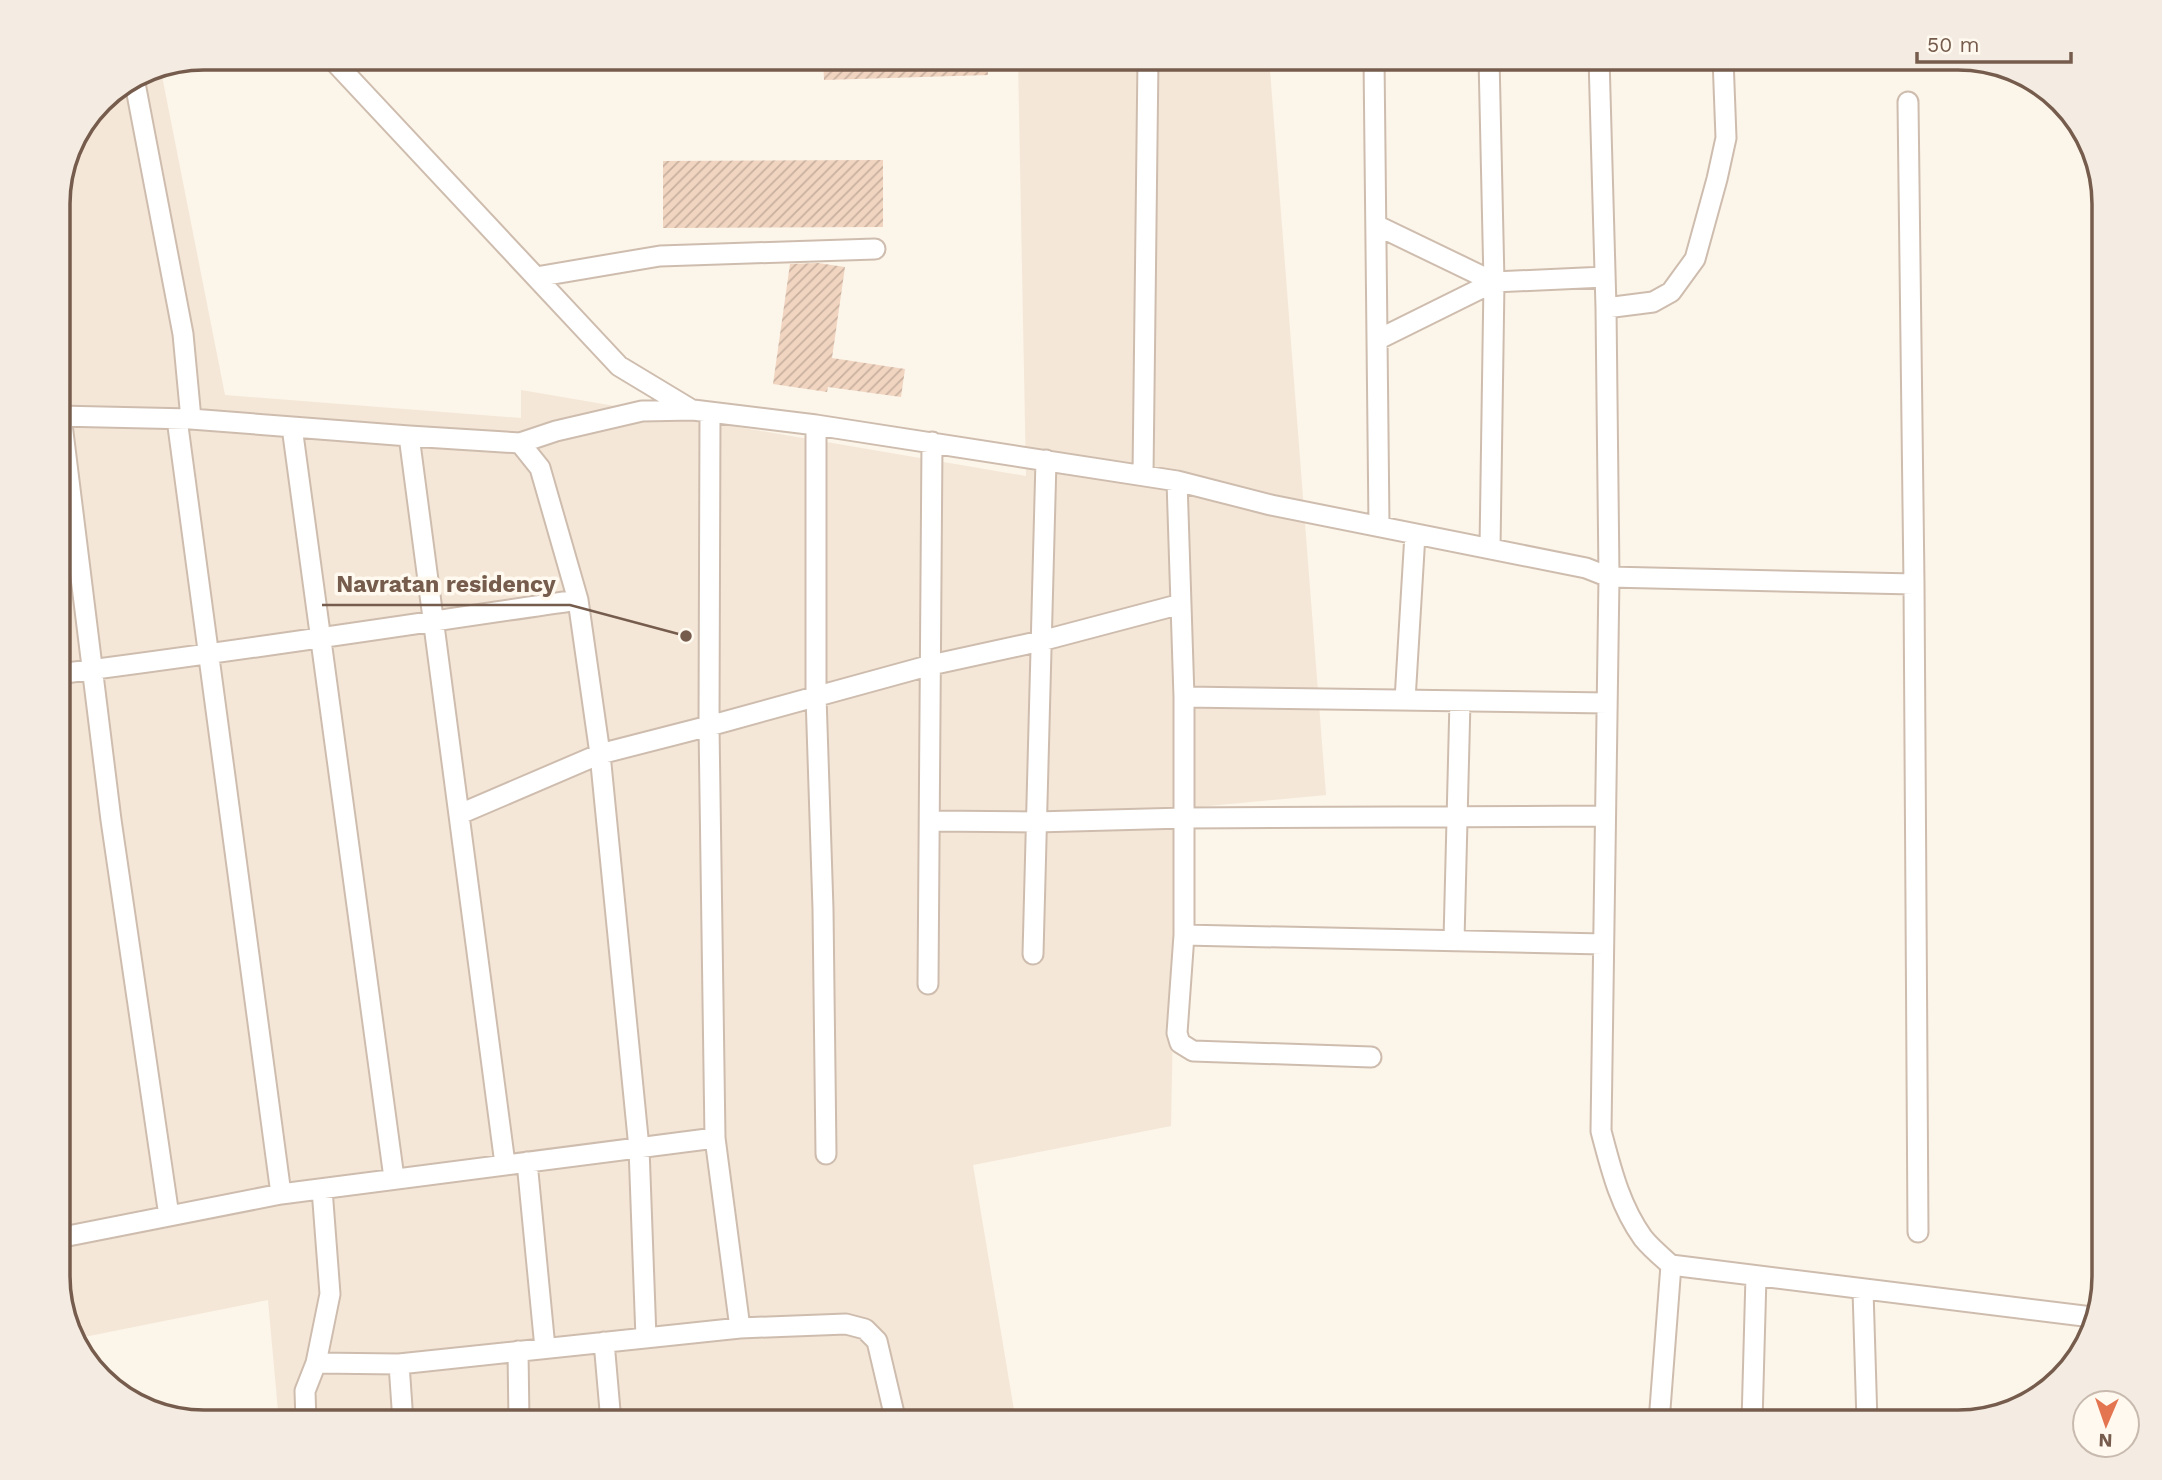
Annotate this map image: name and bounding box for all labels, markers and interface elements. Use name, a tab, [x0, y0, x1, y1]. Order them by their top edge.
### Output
scale bar	[1917, 21, 2071, 65]
text: 50 m	[1927, 32, 1979, 57]
callout: Navratan residency	[322, 561, 570, 605]
text: Navratan residency	[336, 571, 556, 598]
north arrow	[2071, 1389, 2141, 1459]
text: N	[2098, 1429, 2113, 1452]

